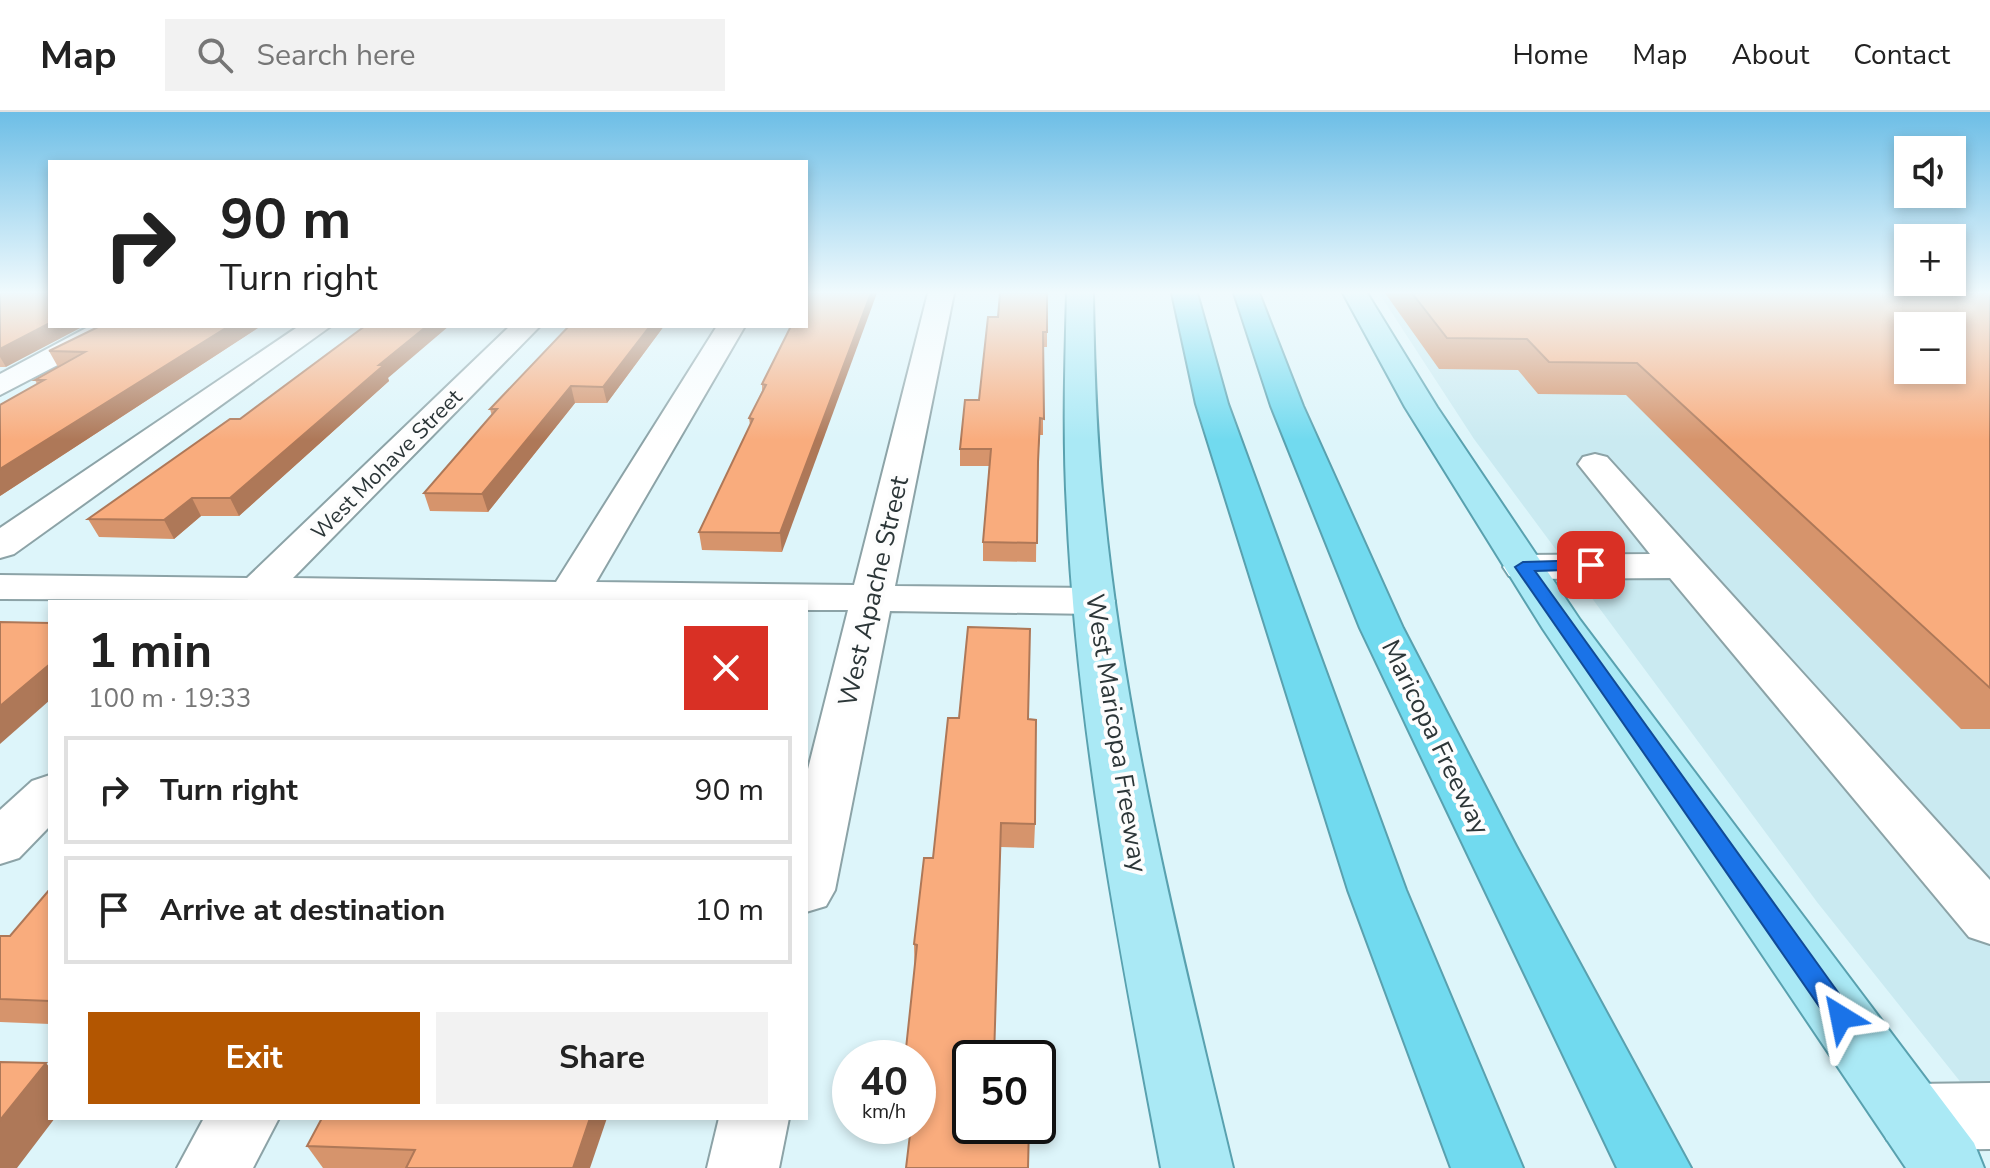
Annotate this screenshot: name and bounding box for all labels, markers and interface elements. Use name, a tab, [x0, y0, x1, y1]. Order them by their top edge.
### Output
search box	[165, 19, 725, 91]
text: Map	[40, 30, 117, 81]
icon: search	[193, 33, 237, 77]
text: Search here	[257, 35, 416, 76]
text: Home	[1513, 36, 1588, 74]
text: Map	[1632, 36, 1687, 74]
text: About	[1731, 36, 1809, 74]
text: Contact	[1853, 36, 1950, 74]
map controls	[1894, 136, 1966, 384]
button: sound	[1894, 136, 1966, 208]
text: 90 m	[220, 181, 351, 258]
icon: right	[88, 192, 192, 296]
button: +	[1894, 224, 1966, 296]
text: Turn right	[220, 254, 377, 303]
button: −	[1894, 312, 1966, 384]
street label: West Mohave Street	[305, 382, 469, 547]
street label: West Apache Street	[830, 472, 917, 710]
pin	[1557, 531, 1625, 599]
icon: arrive	[1569, 543, 1613, 587]
street label: West Maricopa Freeway	[1077, 591, 1156, 875]
text: 1 min	[88, 618, 212, 684]
button: close	[684, 626, 768, 710]
street label: Maricopa Freeway	[1373, 634, 1498, 841]
text: 100 m · 19:33	[88, 681, 251, 716]
icon: right	[92, 768, 136, 812]
text: Turn right	[160, 770, 298, 811]
text: 90 m	[695, 770, 764, 811]
icon: arrive	[92, 888, 136, 932]
text: Arrive at destination	[160, 890, 445, 931]
text: 10 m	[695, 890, 764, 931]
position arrow	[1799, 975, 1883, 1059]
button: Exit	[88, 1012, 420, 1104]
button: Share	[436, 1012, 768, 1104]
speed limit sign: 50	[952, 1040, 1056, 1144]
text: 40	[860, 1055, 908, 1109]
text: km/h	[862, 1098, 906, 1125]

